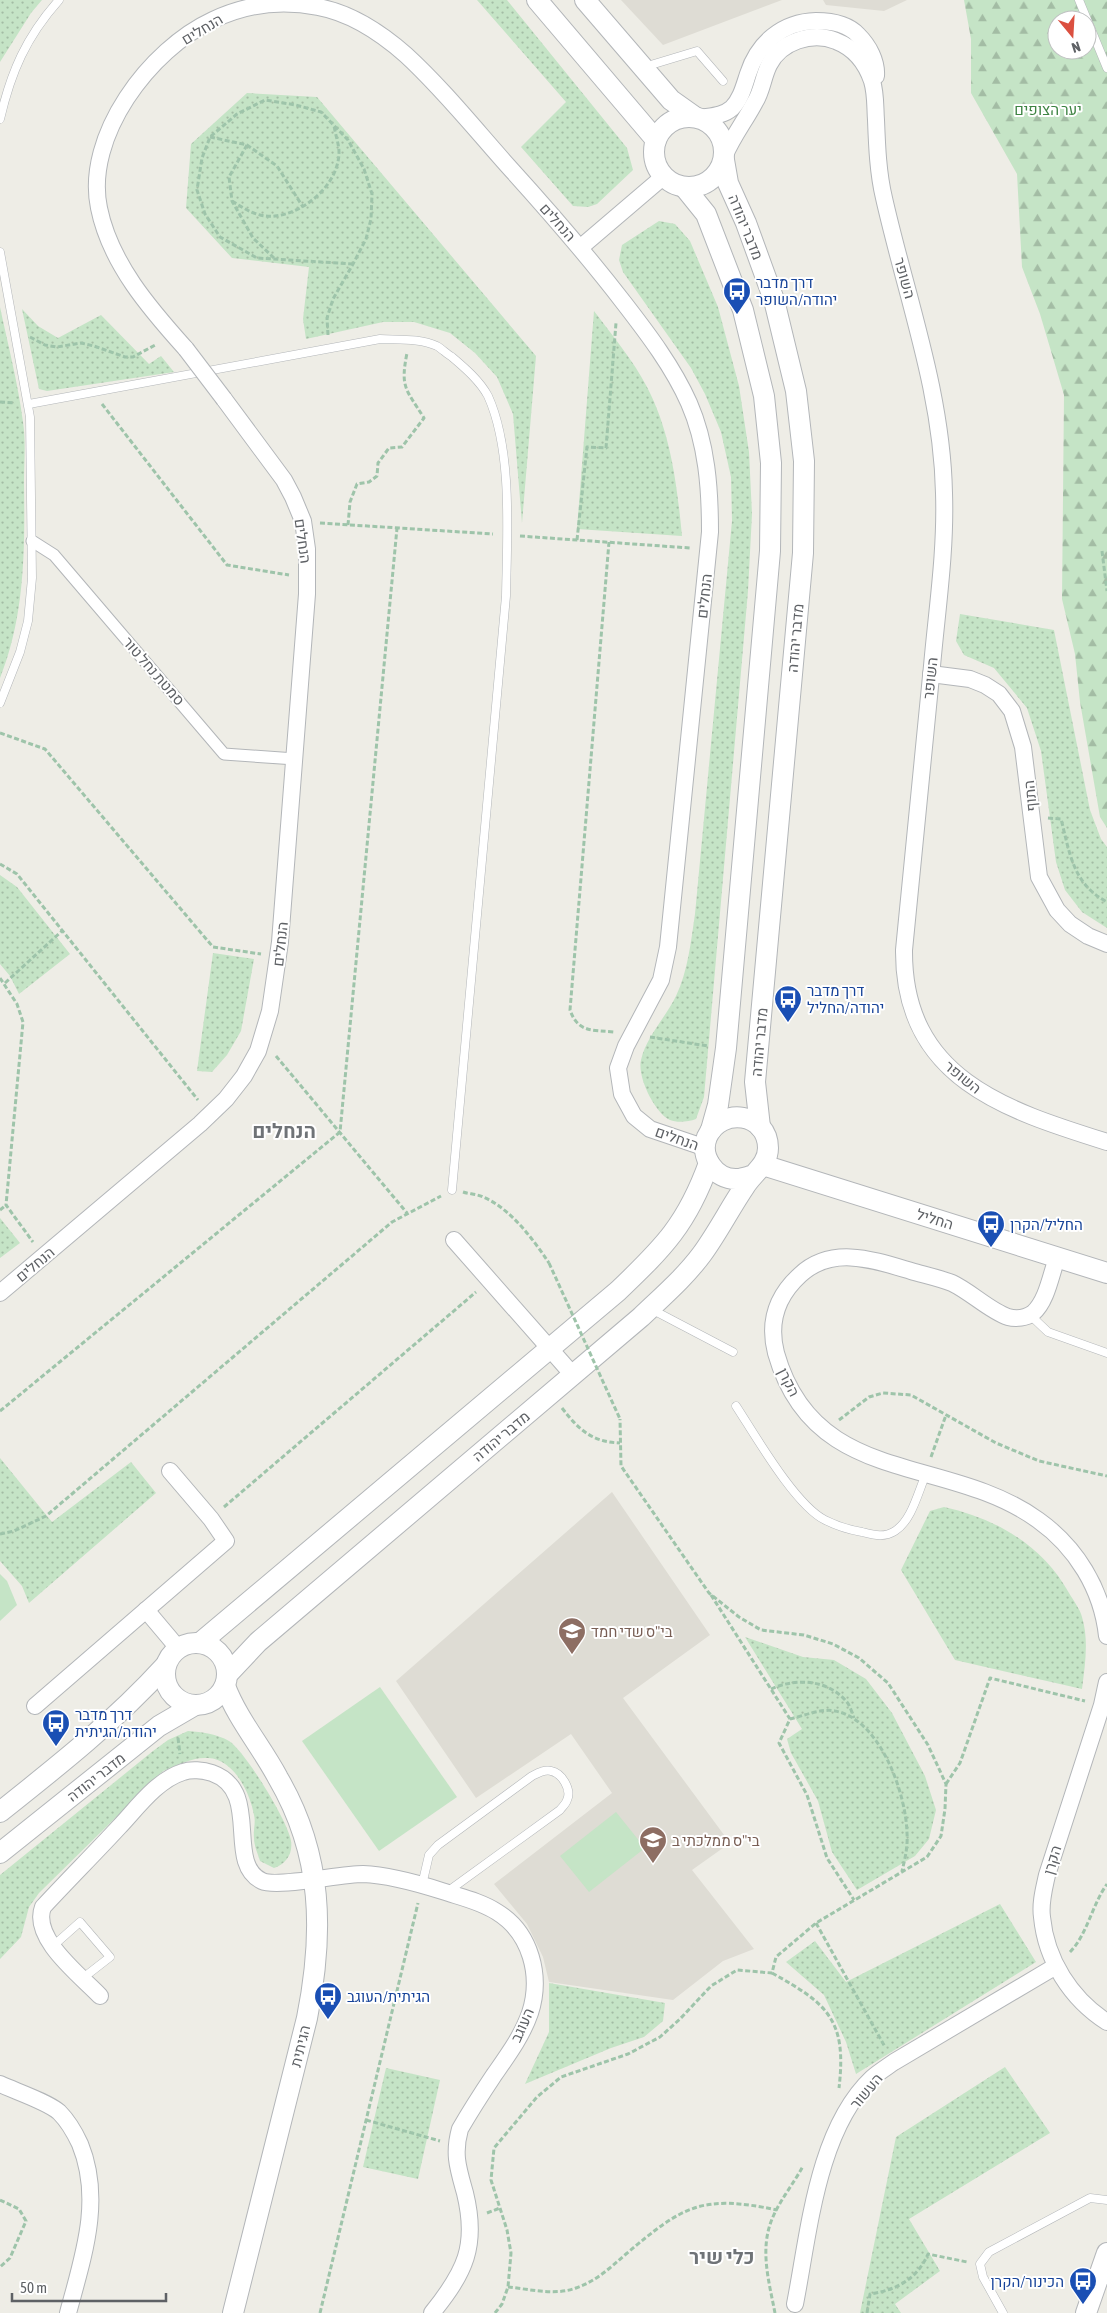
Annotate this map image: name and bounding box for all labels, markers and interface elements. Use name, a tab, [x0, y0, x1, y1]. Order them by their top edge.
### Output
street label: הנחלים	[178, 10, 226, 48]
north arrow	[1047, 10, 1097, 60]
text: N	[1070, 38, 1082, 56]
park label: יער הצופים	[1014, 101, 1082, 118]
street label: מדבר יהודה	[725, 192, 767, 262]
street label: הנחלים	[537, 200, 579, 244]
street label: השופר	[891, 256, 919, 300]
place label: דרך מדבר יהודה/השופר	[756, 274, 837, 308]
bus stop icon: דרך מדבר יהודה/השופר	[722, 276, 752, 315]
street label: הנחלים	[291, 517, 315, 565]
street label: הנחלים	[693, 573, 715, 619]
street label: מדבר יהודה	[784, 603, 806, 673]
street label: סמטת נחל טור	[120, 633, 188, 709]
street label: השופר	[919, 656, 941, 700]
street label: התוף	[1020, 779, 1040, 813]
street label: הנחלים	[269, 921, 291, 967]
place label: דרך מדבר יהודה/החליל	[807, 982, 884, 1016]
bus stop icon: דרך מדבר יהודה/החליל	[773, 984, 803, 1023]
street label: מדבר יהודה	[748, 1007, 770, 1077]
street label: השופר	[941, 1057, 985, 1097]
district label: הנחלים	[252, 1119, 316, 1142]
street label: הנחלים	[653, 1123, 701, 1153]
street label: החליל	[914, 1205, 956, 1233]
bus stop icon: החליל/הקרן	[976, 1209, 1006, 1248]
place label: החליל/הקרן	[1010, 1216, 1083, 1233]
street label: הנחלים	[12, 1243, 58, 1285]
street label: הקרן	[775, 1365, 803, 1399]
street label: מדבר יהודה	[469, 1407, 533, 1465]
school or university icon: בי"ס שדי חמד	[557, 1616, 587, 1655]
place label: בי"ס שדי חמד	[591, 1623, 673, 1640]
place label: דרך מדבר יהודה/הגיתית	[75, 1706, 157, 1740]
bus stop icon: דרך מדבר יהודה/הגיתית	[41, 1708, 71, 1747]
street label: מדבר יהודה	[64, 1749, 128, 1805]
school or university icon: בי"ס ממלכתי ב	[638, 1825, 668, 1864]
place label: בי"ס ממלכתי ב	[672, 1832, 760, 1849]
street label: הקרן	[1040, 1843, 1064, 1877]
bus stop icon: הגיתית/העוגב	[313, 1981, 343, 2020]
place label: הגיתית/העוגב	[347, 1988, 430, 2005]
street label: העוגב	[507, 2005, 537, 2045]
street label: הגיתית	[287, 2023, 313, 2069]
street label: העשור	[846, 2070, 886, 2112]
district label: כלי שיר	[689, 2245, 755, 2268]
bus stop icon: הכינור/הקרן	[1068, 2266, 1098, 2305]
scale bar	[12, 2270, 166, 2302]
place label: הכינור/הקרן	[990, 2273, 1064, 2290]
text: 50 m	[20, 2279, 47, 2296]

